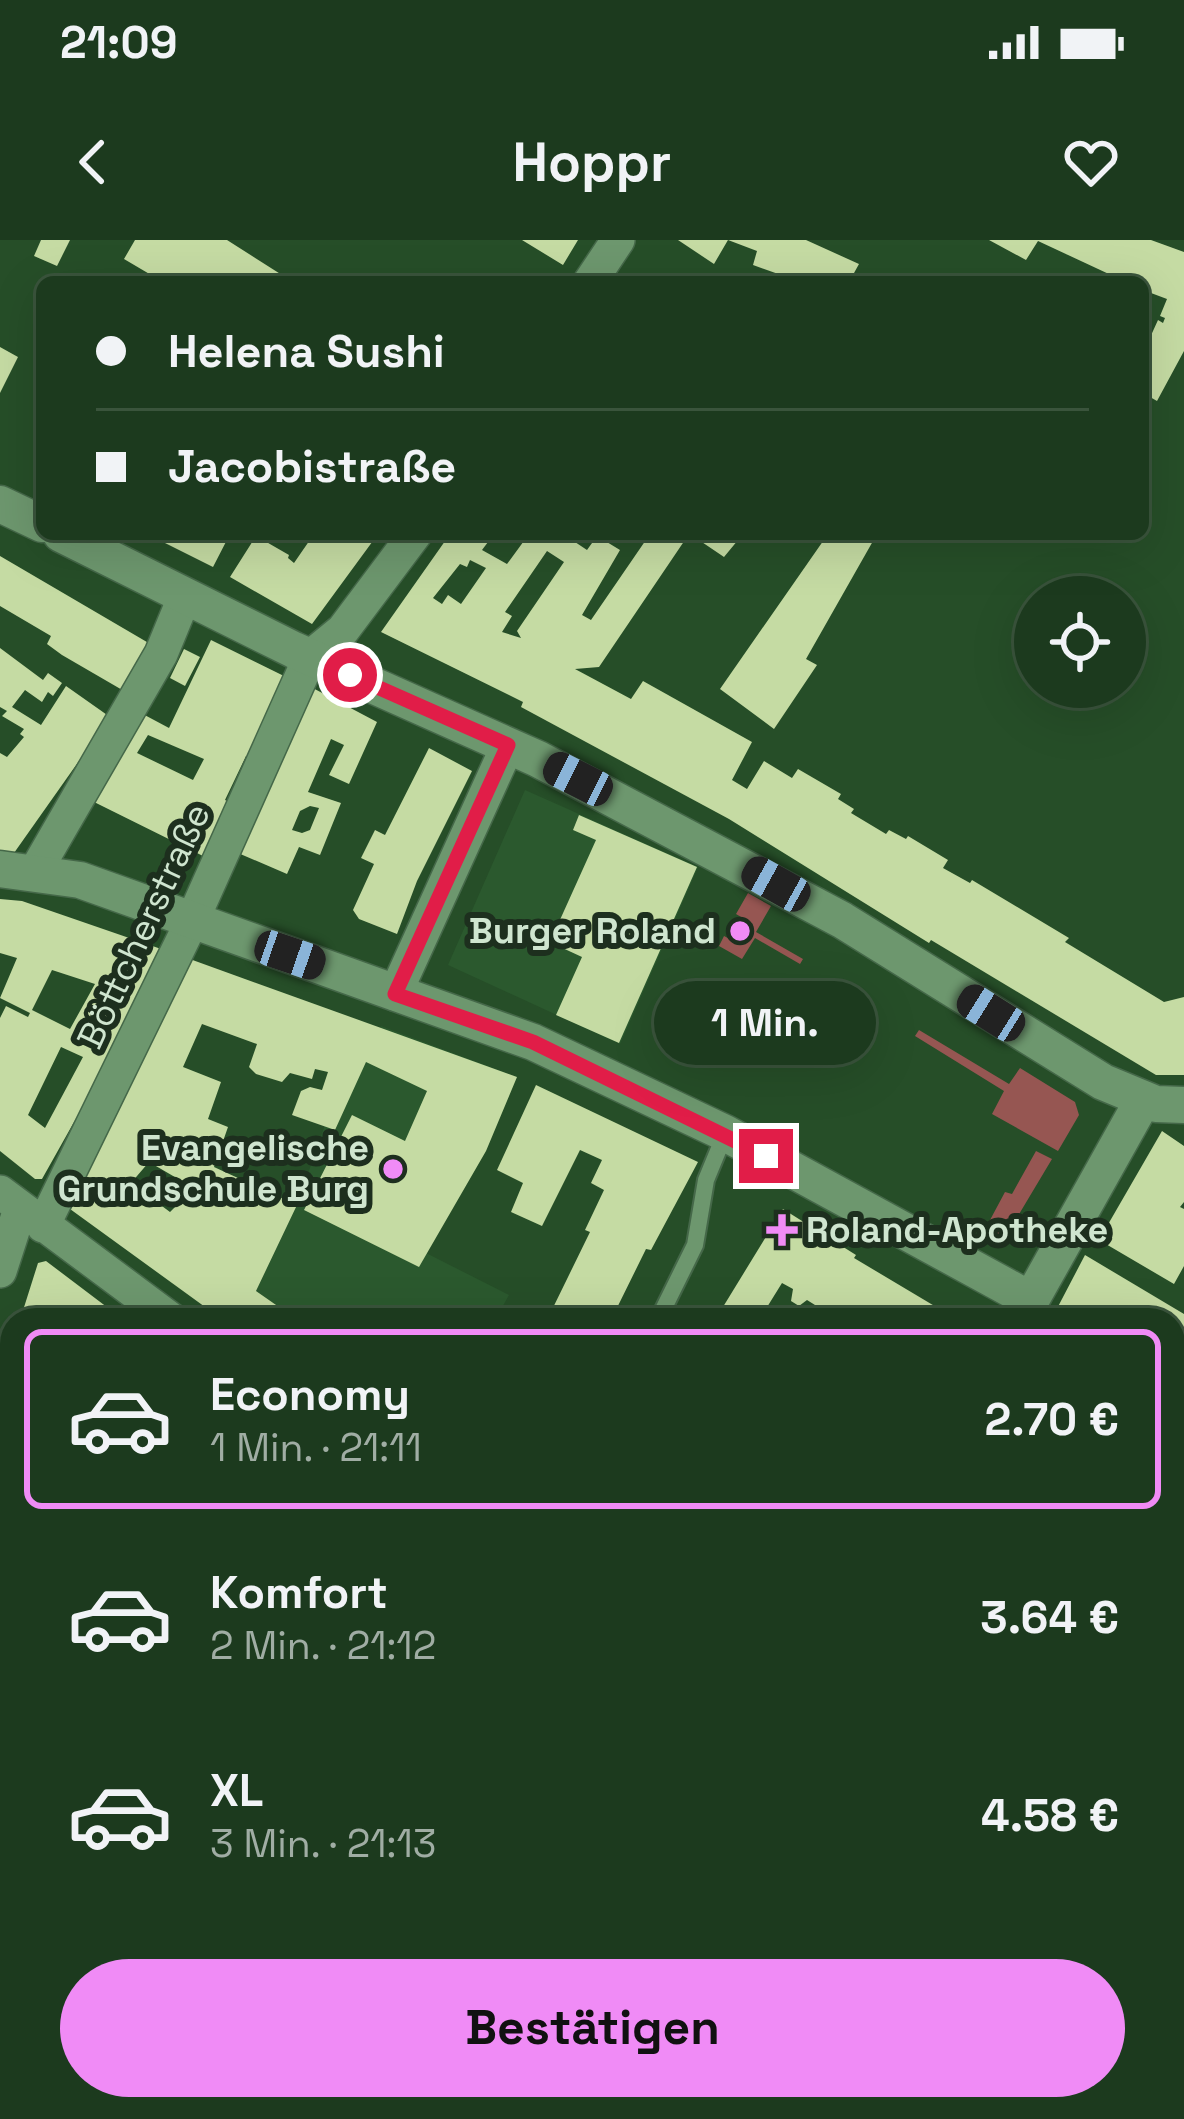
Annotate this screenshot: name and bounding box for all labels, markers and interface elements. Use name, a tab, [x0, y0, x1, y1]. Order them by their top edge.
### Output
text: 21:09	[60, 14, 177, 71]
text: Hoppr	[513, 128, 671, 197]
icon: back	[60, 129, 126, 195]
icon: heart	[1058, 129, 1124, 195]
text: Helena Sushi	[168, 323, 445, 380]
text: Jacobistraße	[168, 438, 456, 495]
map controls	[1014, 576, 1146, 708]
button: locate	[1014, 576, 1146, 708]
route start	[323, 648, 377, 702]
car	[538, 747, 618, 811]
street label: Böttcherstraße	[67, 796, 221, 1056]
car	[736, 851, 816, 917]
place label: Burger Roland	[469, 908, 716, 954]
marker: Burger Roland	[727, 918, 753, 944]
car	[250, 926, 330, 984]
car	[951, 979, 1031, 1047]
callout: 1 Min.	[655, 982, 877, 1066]
text: 1 Min.	[711, 998, 819, 1047]
place label: Evangelische Grundschule Burg	[57, 1125, 369, 1212]
route end	[739, 1129, 793, 1183]
marker: Evangelische Grundschule Burg	[380, 1156, 406, 1182]
place label: Roland-Apotheke	[806, 1207, 1108, 1253]
marker: Roland-Apotheke	[769, 1217, 795, 1243]
icon: car	[66, 1365, 174, 1473]
text: Economy	[210, 1366, 410, 1423]
text: 2.70 €	[985, 1391, 1119, 1448]
text: 1 Min. · 21:11	[210, 1423, 422, 1472]
icon: car	[66, 1563, 174, 1671]
text: Komfort	[210, 1564, 388, 1621]
text: 3.64 €	[980, 1589, 1119, 1646]
text: 2 Min. · 21:12	[210, 1621, 436, 1670]
icon: car	[66, 1761, 174, 1869]
text: XL	[210, 1762, 263, 1819]
text: 4.58 €	[981, 1787, 1119, 1844]
text: 3 Min. · 21:13	[210, 1819, 436, 1868]
button: Bestätigen	[60, 1959, 1125, 2097]

